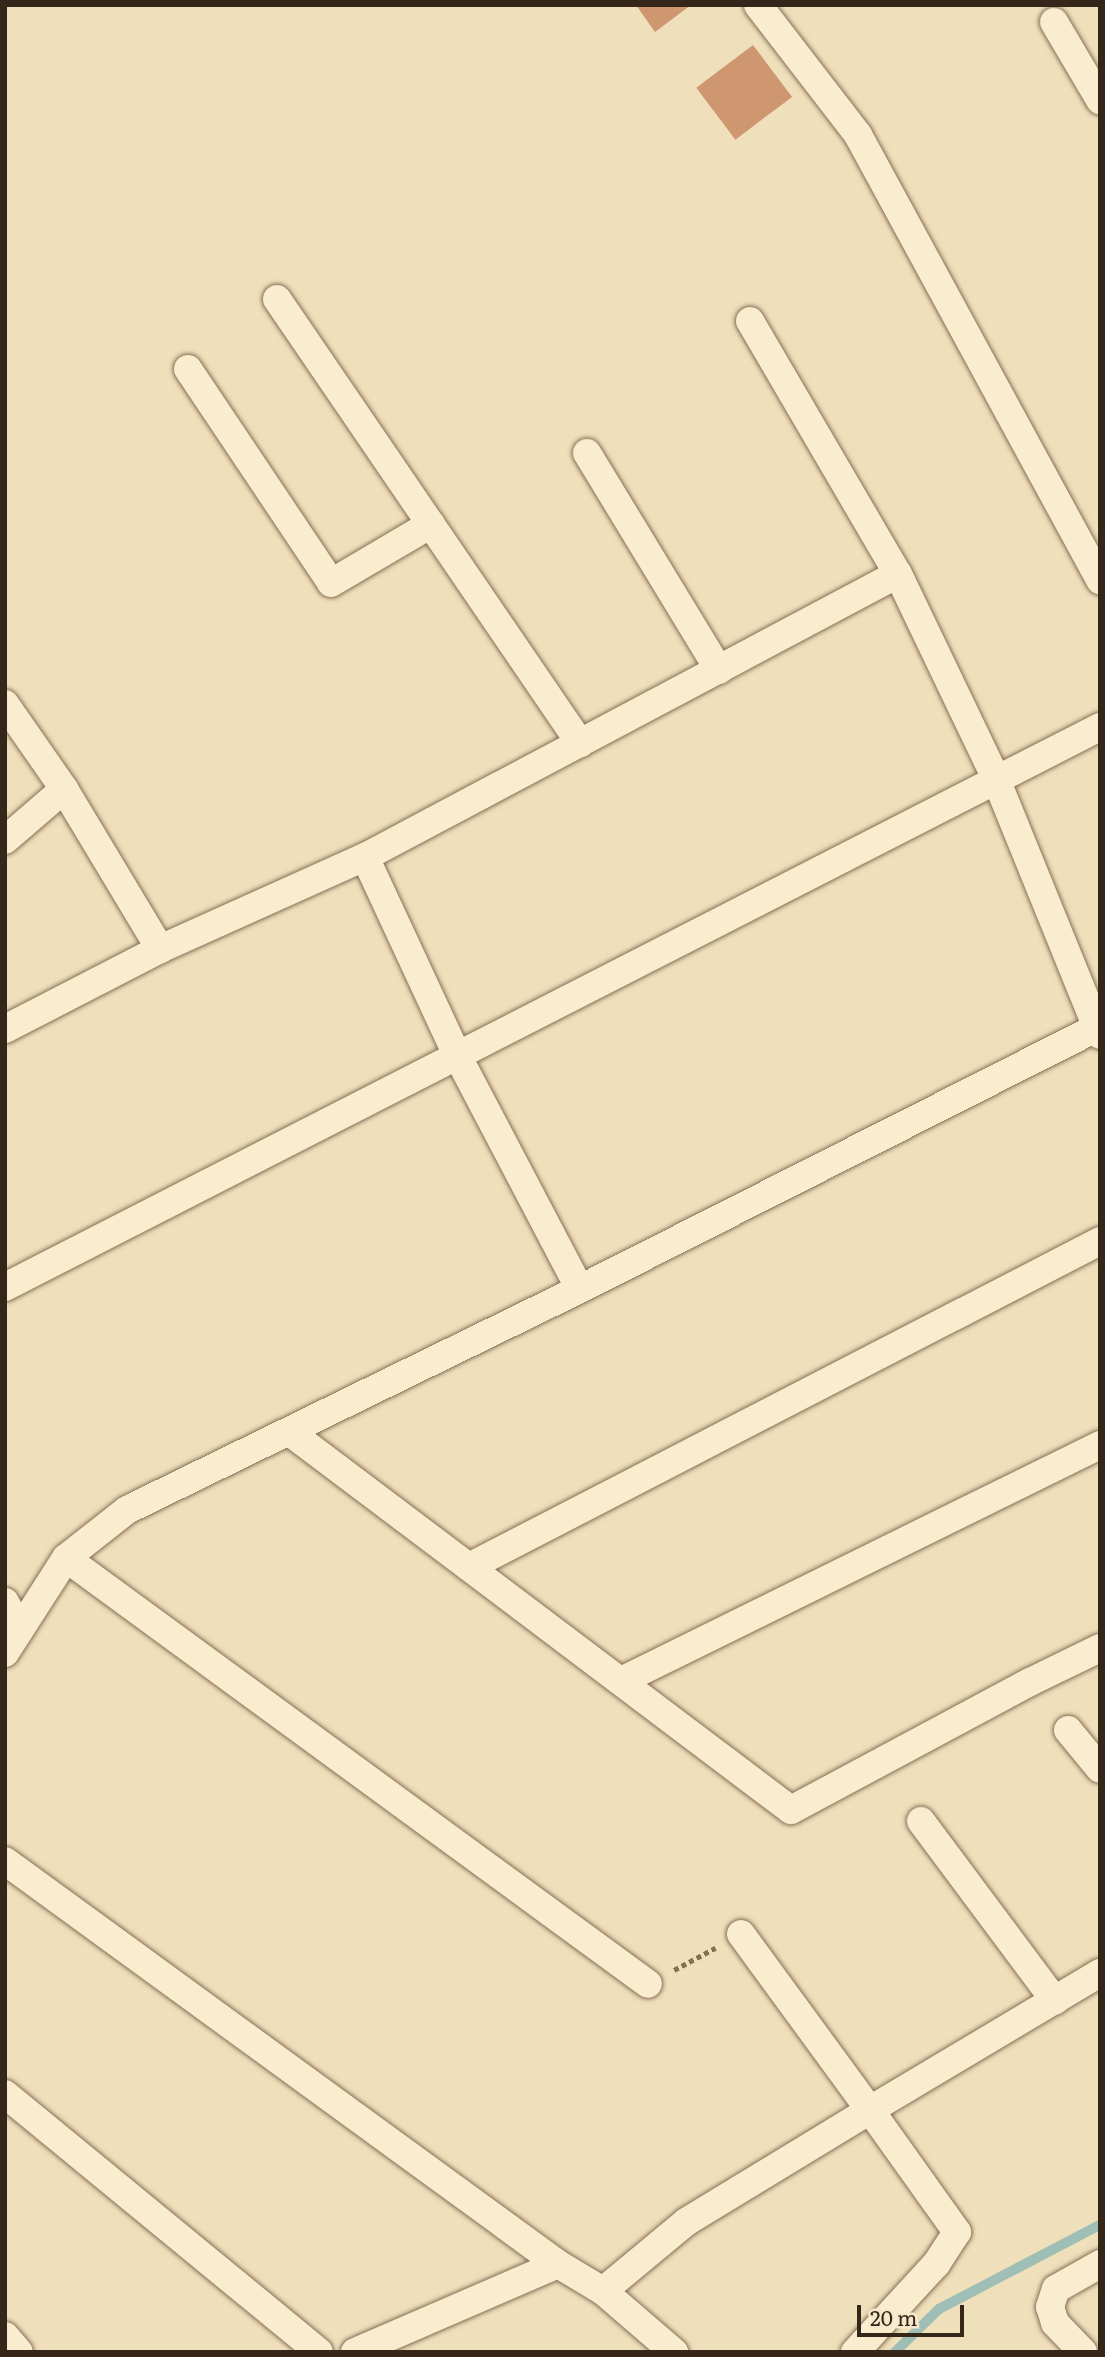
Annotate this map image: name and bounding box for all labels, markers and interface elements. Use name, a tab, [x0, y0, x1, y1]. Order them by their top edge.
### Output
scale bar	[860, 2290, 967, 2334]
text: 20 m	[870, 2301, 917, 2332]

